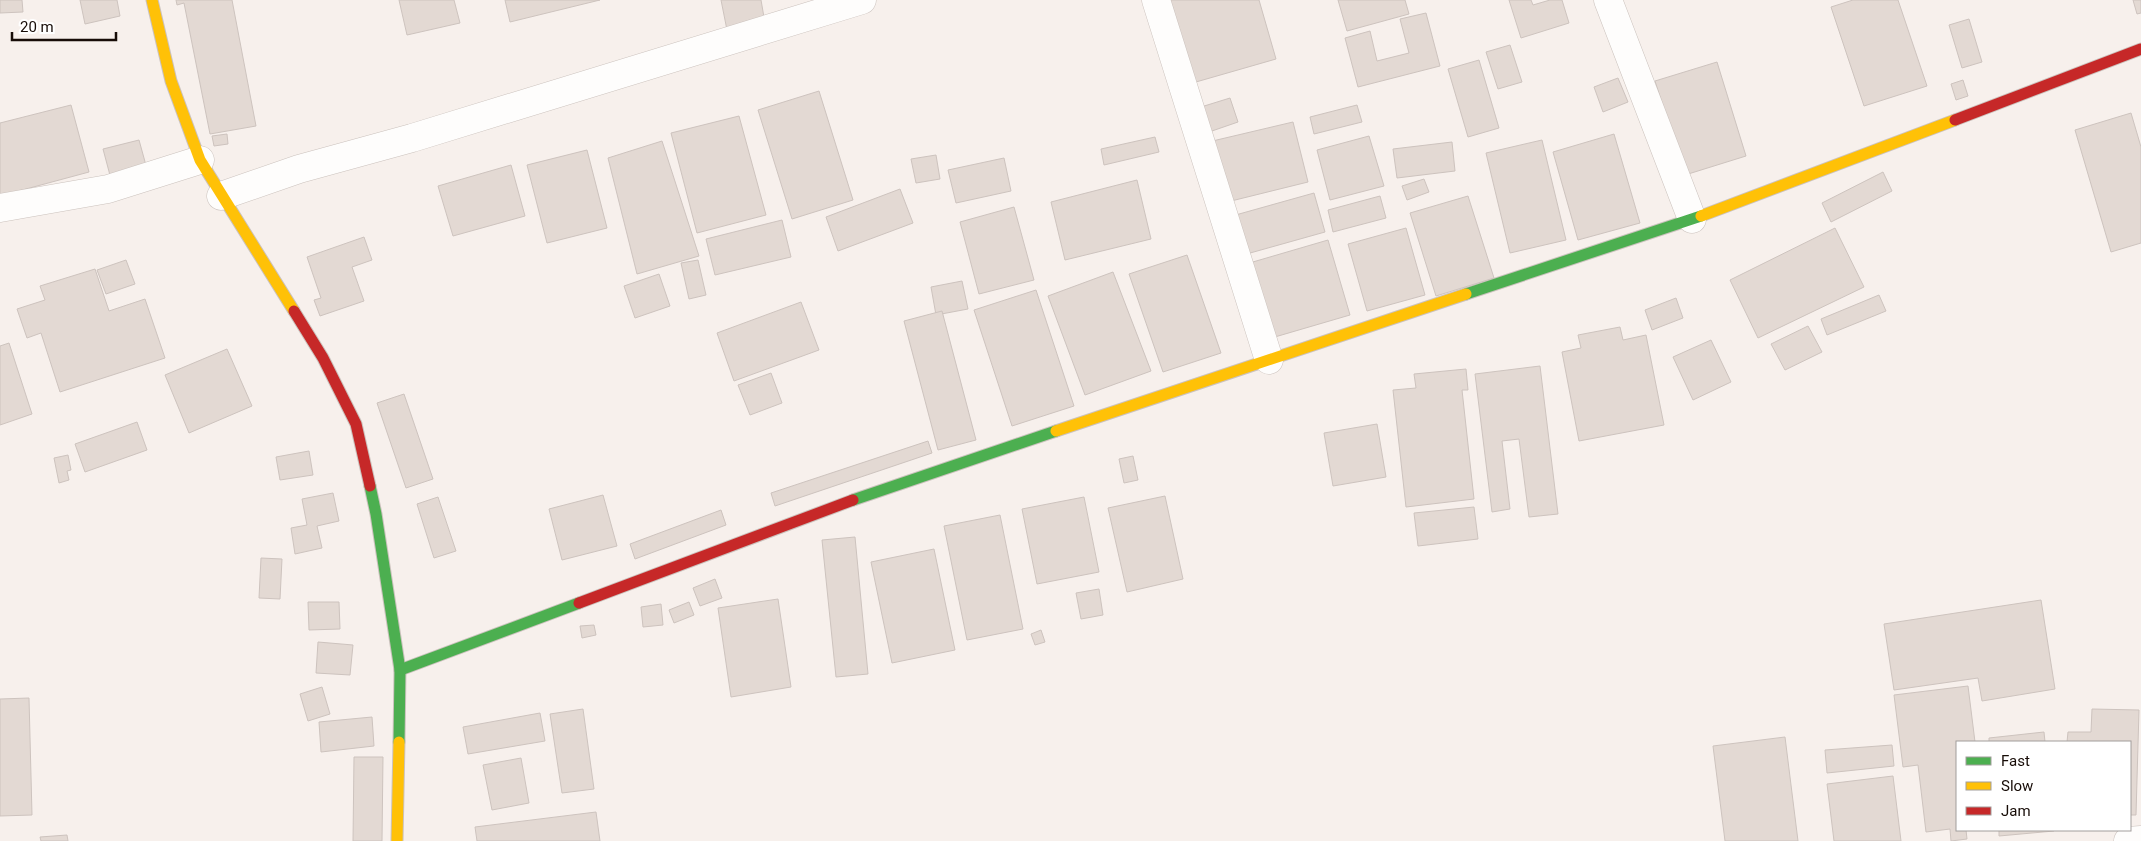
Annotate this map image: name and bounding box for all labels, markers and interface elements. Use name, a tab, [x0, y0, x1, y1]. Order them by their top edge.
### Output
scale bar	[12, 10, 116, 42]
text: 20 m	[20, 18, 54, 36]
legend	[1956, 741, 2131, 831]
text: Fast	[2001, 752, 2030, 770]
text: Slow	[2001, 777, 2033, 795]
text: Jam	[2001, 802, 2031, 820]

